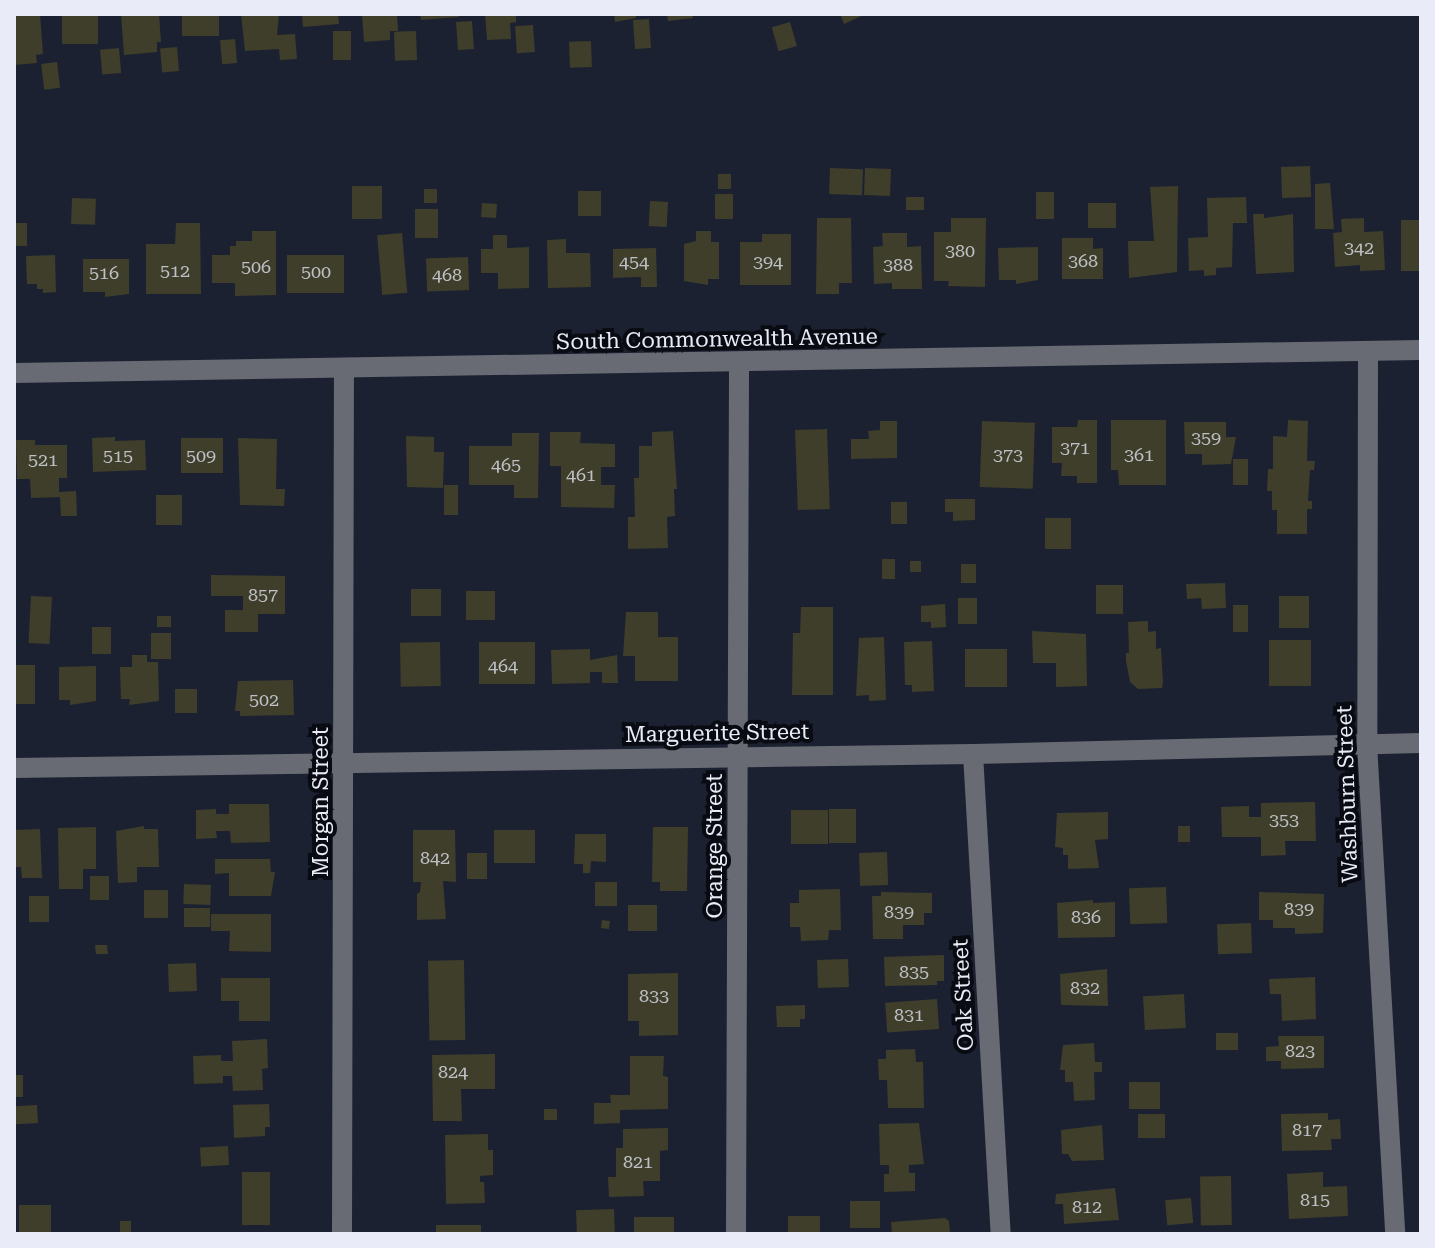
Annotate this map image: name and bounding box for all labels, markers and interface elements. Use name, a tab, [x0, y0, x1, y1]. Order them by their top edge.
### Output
house number: 342	[1344, 237, 1374, 259]
house number: 380	[945, 240, 975, 262]
house number: 368	[1068, 250, 1098, 272]
house number: 454	[619, 251, 649, 273]
house number: 394	[753, 251, 783, 273]
house number: 388	[883, 254, 913, 276]
house number: 506	[241, 256, 271, 278]
house number: 512	[160, 260, 190, 282]
house number: 500	[301, 261, 331, 283]
house number: 516	[89, 262, 119, 284]
house number: 468	[432, 264, 462, 286]
street label: South Commonwealth Avenue	[556, 323, 878, 355]
house number: 359	[1191, 427, 1221, 449]
house number: 371	[1060, 437, 1090, 459]
house number: 373	[993, 444, 1023, 466]
house number: 361	[1124, 444, 1154, 466]
house number: 515	[103, 445, 133, 467]
house number: 509	[186, 445, 216, 467]
house number: 521	[28, 449, 58, 471]
house number: 465	[491, 454, 521, 476]
house number: 461	[566, 464, 596, 486]
house number: 857	[248, 584, 278, 606]
house number: 464	[488, 655, 518, 677]
house number: 502	[249, 689, 279, 711]
street label: Washburn Street	[1331, 705, 1363, 883]
street label: Marguerite Street	[625, 718, 809, 748]
street label: Morgan Street	[308, 727, 334, 877]
street label: Orange Street	[702, 773, 728, 919]
house number: 353	[1269, 809, 1299, 831]
house number: 842	[420, 847, 450, 869]
house number: 839	[1284, 898, 1314, 920]
house number: 839	[884, 901, 914, 923]
house number: 836	[1071, 906, 1101, 928]
street label: Oak Street	[947, 938, 979, 1052]
house number: 835	[899, 961, 929, 983]
house number: 832	[1070, 977, 1100, 999]
house number: 833	[639, 985, 669, 1007]
house number: 831	[894, 1004, 924, 1026]
house number: 823	[1285, 1040, 1315, 1062]
house number: 824	[438, 1061, 468, 1083]
house number: 817	[1292, 1119, 1322, 1141]
house number: 821	[623, 1151, 653, 1173]
house number: 815	[1300, 1189, 1330, 1211]
house number: 812	[1072, 1196, 1102, 1218]

